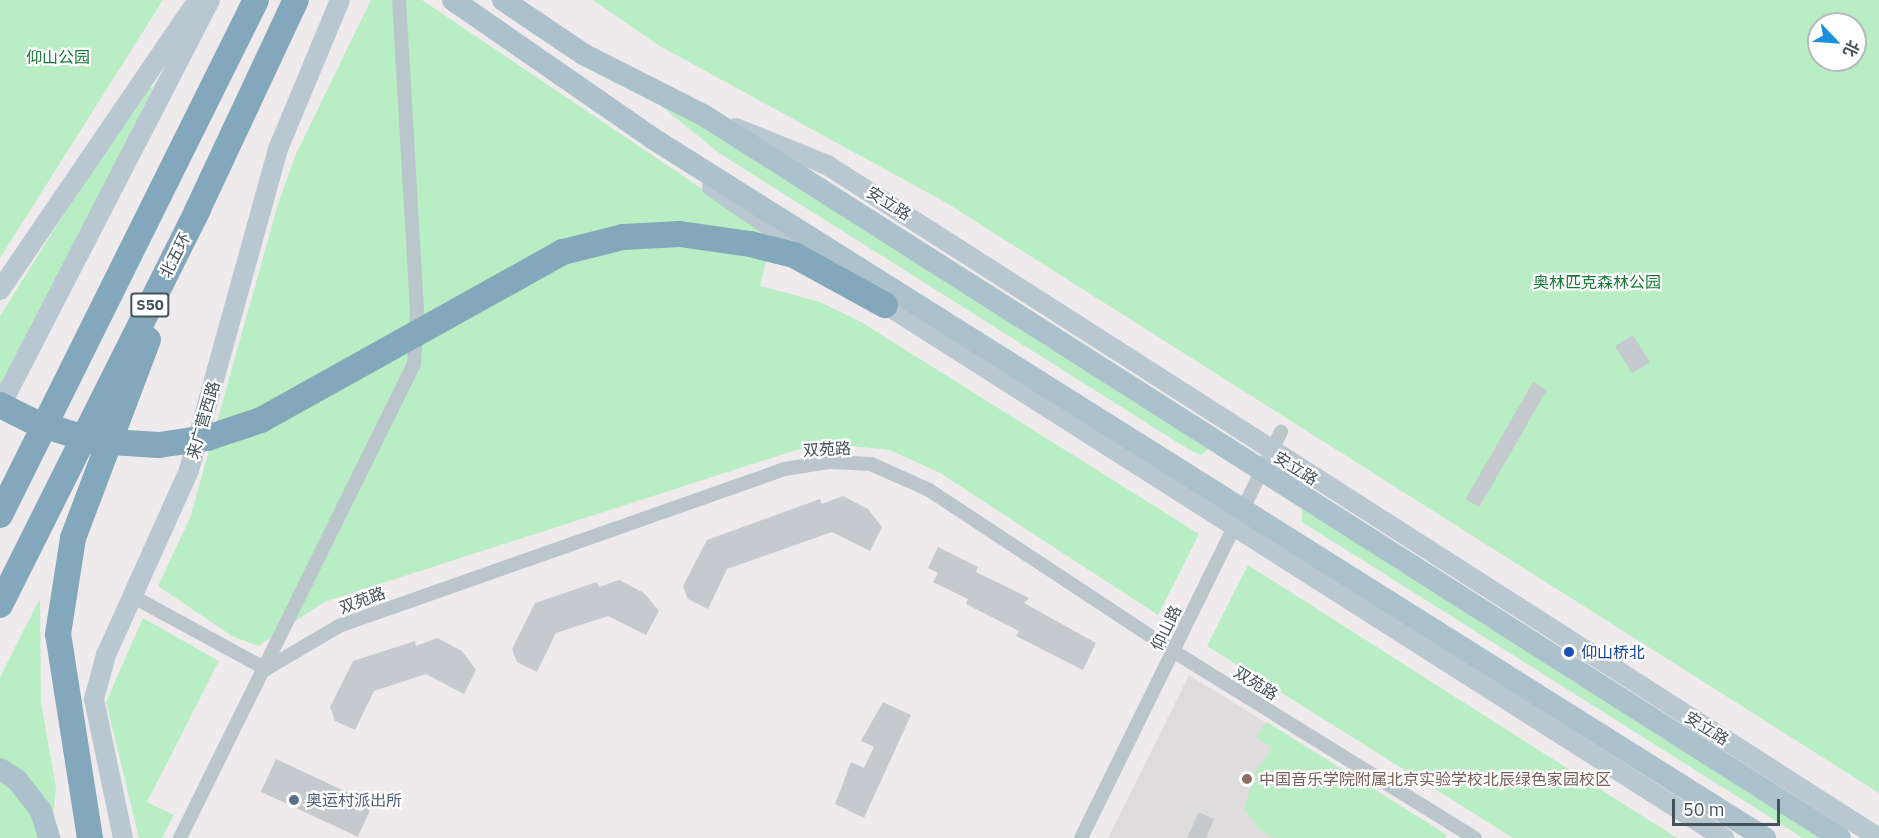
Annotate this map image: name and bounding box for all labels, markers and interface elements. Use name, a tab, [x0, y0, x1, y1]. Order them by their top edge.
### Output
north arrow	[1807, 12, 1867, 72]
text: 北	[1839, 37, 1864, 60]
park label: 仰山公园	[26, 47, 90, 67]
street label: 安立路	[864, 182, 914, 224]
street label: 北五环	[156, 229, 194, 281]
park label: 奥林匹克森林公园	[1533, 272, 1661, 292]
road number: S50	[129, 293, 171, 317]
street label: 来广营西路	[183, 379, 223, 461]
street label: 双苑路	[803, 438, 851, 460]
street label: 安立路	[1271, 447, 1321, 489]
street label: 双苑路	[336, 583, 388, 617]
street label: 仰山路	[1147, 602, 1185, 654]
place label: 仰山桥北	[1581, 642, 1645, 662]
marker: 仰山桥北	[1562, 645, 1576, 659]
street label: 双苑路	[1231, 662, 1281, 704]
street label: 安立路	[1682, 707, 1732, 749]
place label: 中国音乐学院附属北京实验学校北辰绿色家园校区	[1259, 769, 1611, 789]
marker: 中国音乐学院附属北京实验学校北辰绿色家园校区	[1240, 772, 1254, 786]
scale bar	[1675, 787, 1783, 825]
place label: 奥运村派出所	[306, 790, 402, 810]
marker: 奥运村派出所	[287, 793, 301, 807]
text: 50 m	[1683, 798, 1725, 821]

